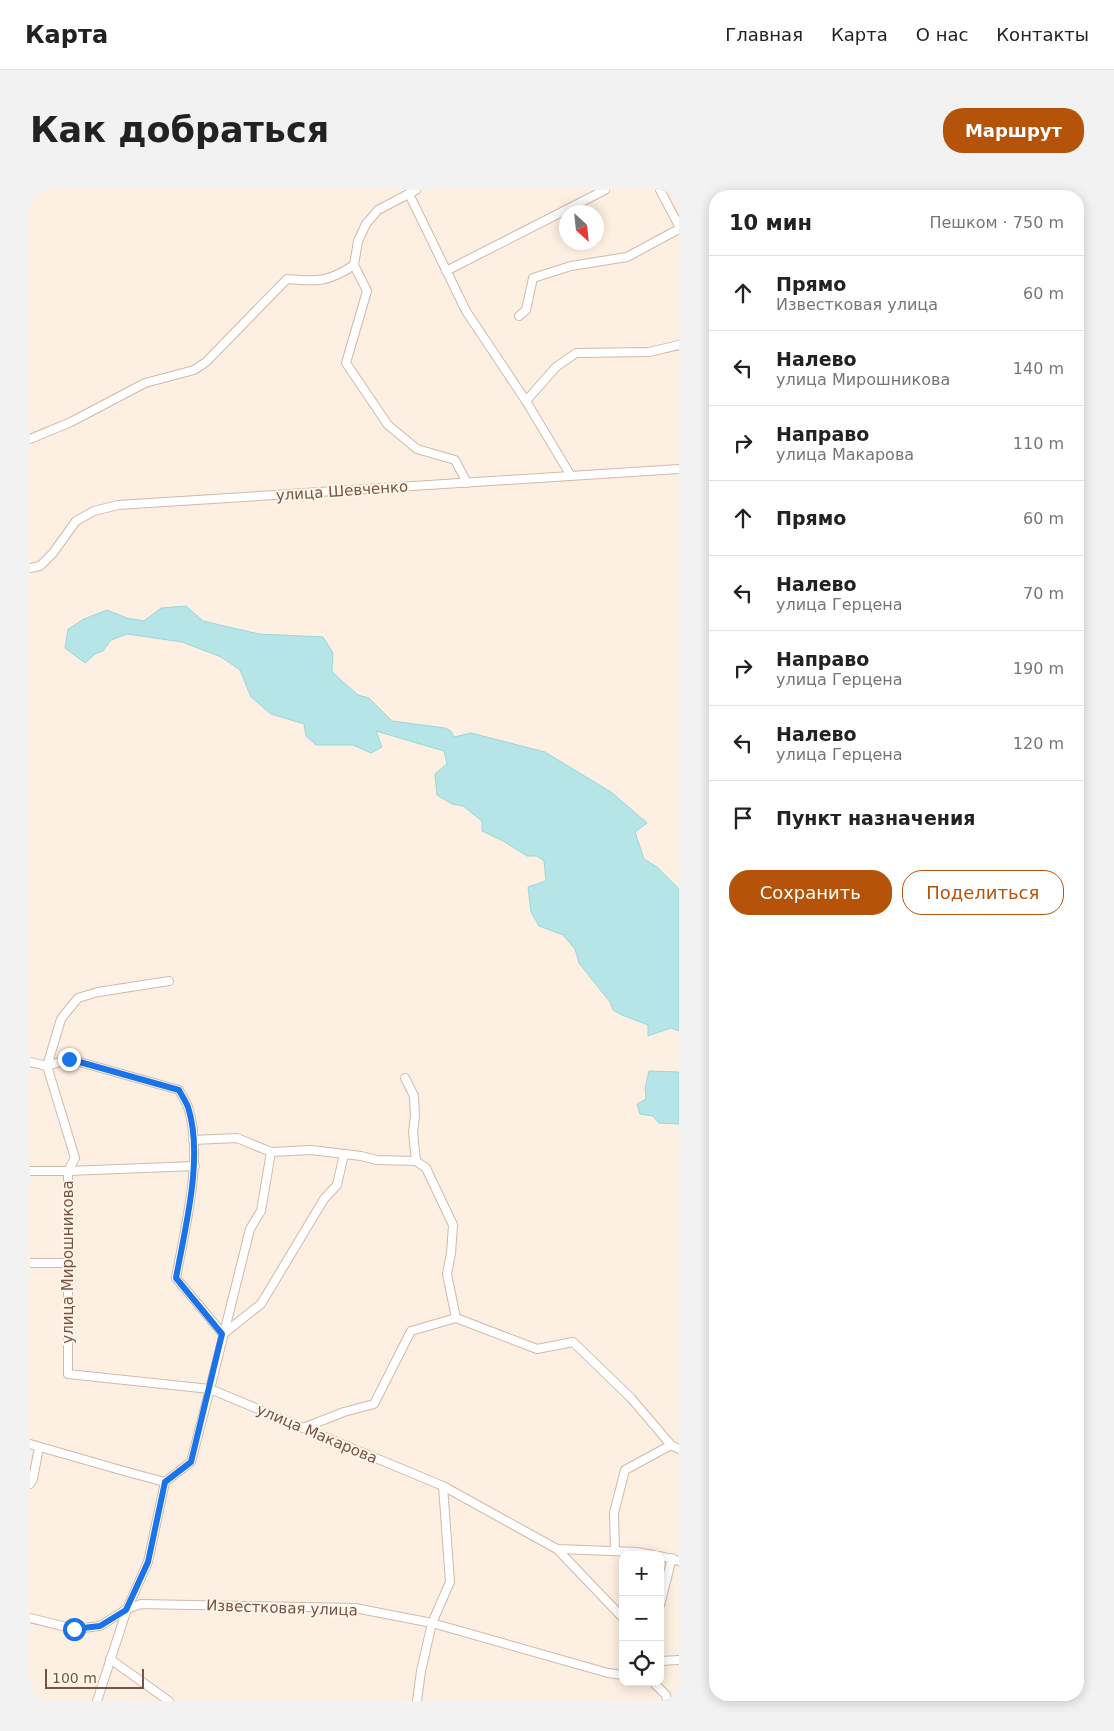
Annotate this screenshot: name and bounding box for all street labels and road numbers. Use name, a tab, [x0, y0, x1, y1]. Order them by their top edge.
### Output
street label: улица Шевченко	[275, 477, 409, 505]
street label: улица Мирошникова	[59, 1180, 77, 1344]
street label: улица Макарова	[254, 1400, 380, 1468]
street label: Известковая улица	[206, 1596, 358, 1620]

